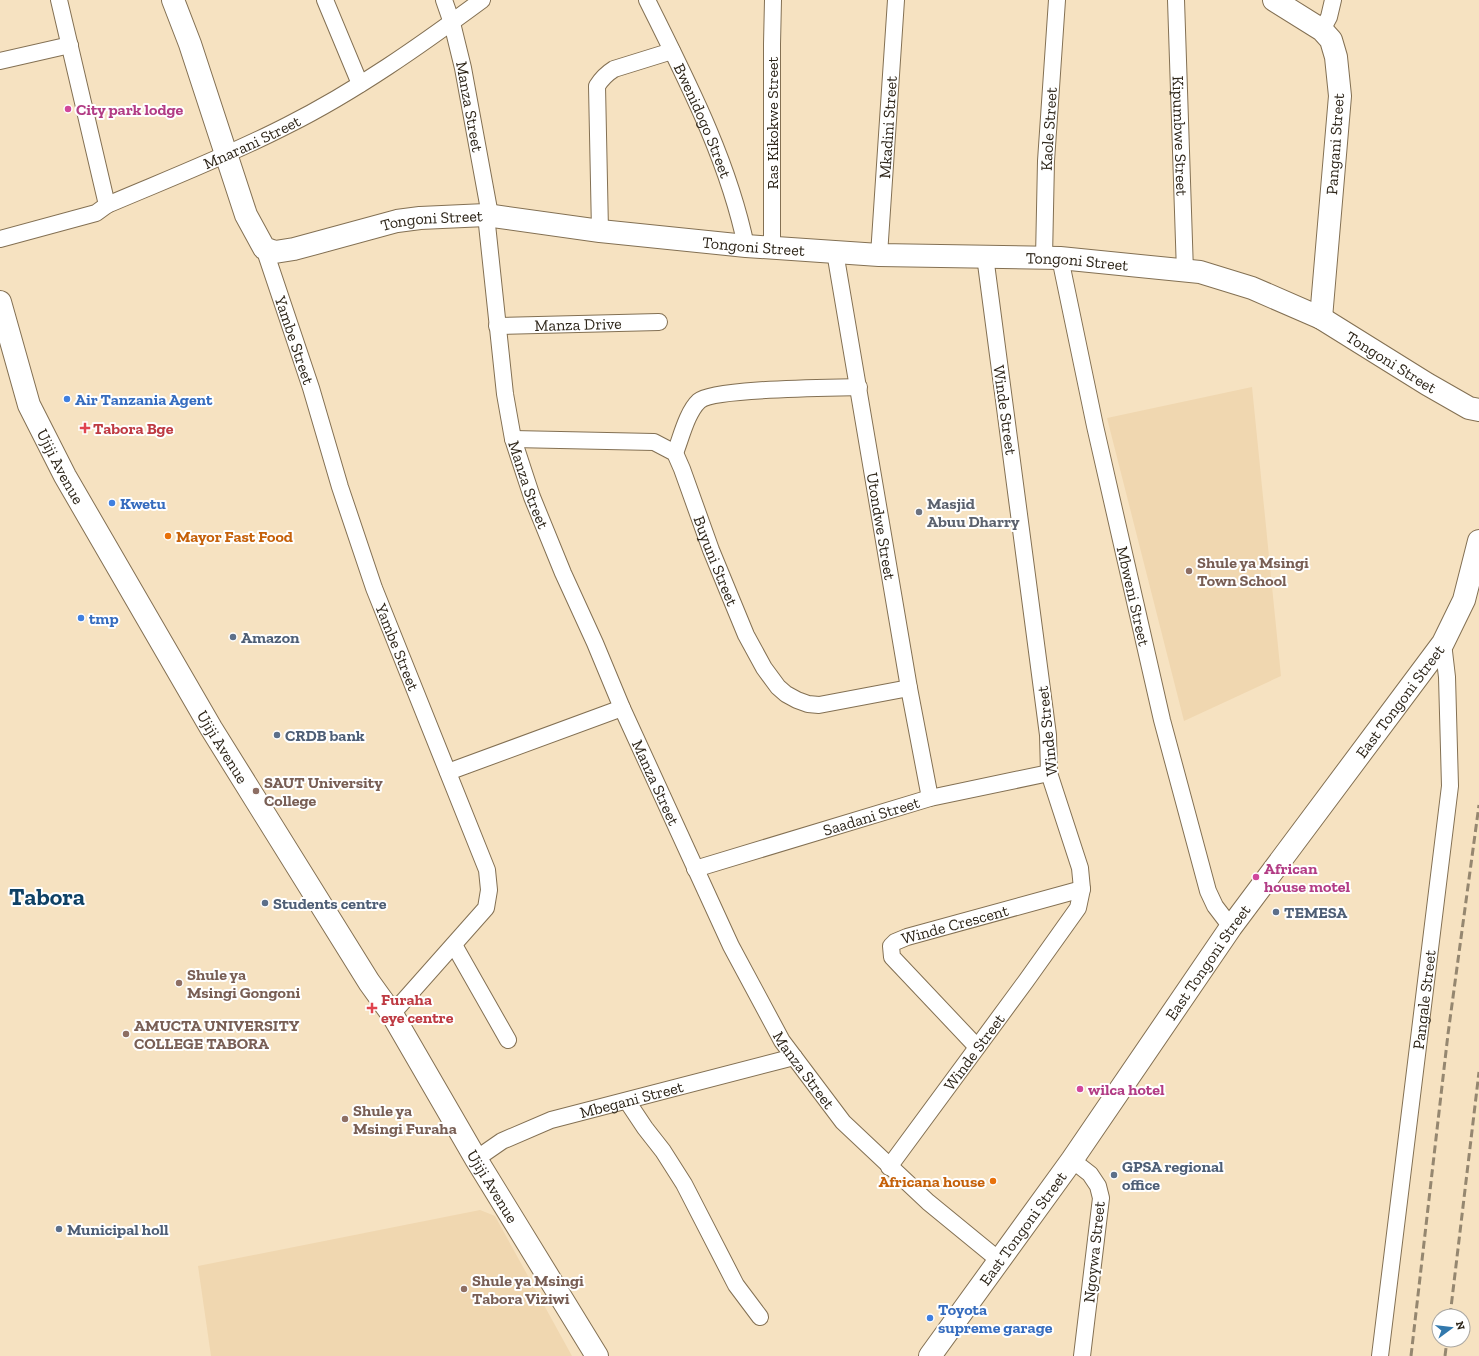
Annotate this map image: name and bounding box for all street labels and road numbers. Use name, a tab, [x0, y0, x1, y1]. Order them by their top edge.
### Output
street label: Ras Kikokwe Street	[763, 56, 782, 189]
street label: Manza Street	[452, 60, 488, 154]
street label: Bwenidogo Street	[670, 60, 736, 180]
street label: Mkadini Street	[875, 75, 900, 179]
street label: Kipumbwe Street	[1169, 76, 1192, 196]
street label: Kaole Street	[1036, 87, 1061, 171]
street label: Pangani Street	[1322, 92, 1348, 195]
street label: Mnarani Street	[200, 111, 304, 173]
street label: Tongoni Street	[378, 206, 483, 235]
street label: Tongoni Street	[701, 232, 805, 259]
street label: Tongoni Street	[1026, 248, 1129, 274]
street label: Yambe Street	[271, 292, 319, 387]
street label: Manza Drive	[534, 313, 622, 335]
street label: Tongoni Street	[1343, 327, 1440, 397]
street label: Winde Street	[989, 364, 1021, 456]
street label: Ujiji Avenue	[33, 426, 89, 507]
street label: Manza Street	[505, 438, 553, 531]
street label: Utondwe Street	[863, 471, 900, 581]
street label: Buyuni Street	[690, 513, 742, 609]
street label: Mbweni Street	[1113, 544, 1154, 648]
street label: Yambe Street	[371, 600, 424, 693]
street label: East Tongoni Street	[1351, 641, 1448, 761]
street label: Winde Street	[1033, 685, 1061, 777]
street label: Ujiji Avenue	[193, 707, 253, 787]
street label: Manza Street	[628, 737, 684, 828]
street label: Saadani Street	[821, 792, 922, 839]
street label: Winde Crescent	[899, 900, 1010, 948]
street label: East Tongoni Street	[1161, 900, 1254, 1023]
street label: Pangale Street	[1408, 949, 1439, 1051]
street label: Winde Street	[939, 1010, 1008, 1094]
street label: Manza Street	[769, 1028, 839, 1112]
street label: Mbegani Street	[578, 1077, 685, 1122]
street label: Ujiji Avenue	[463, 1146, 522, 1226]
street label: East Tongoni Street	[975, 1167, 1070, 1289]
street label: Ngoywa Street	[1079, 1200, 1109, 1304]

